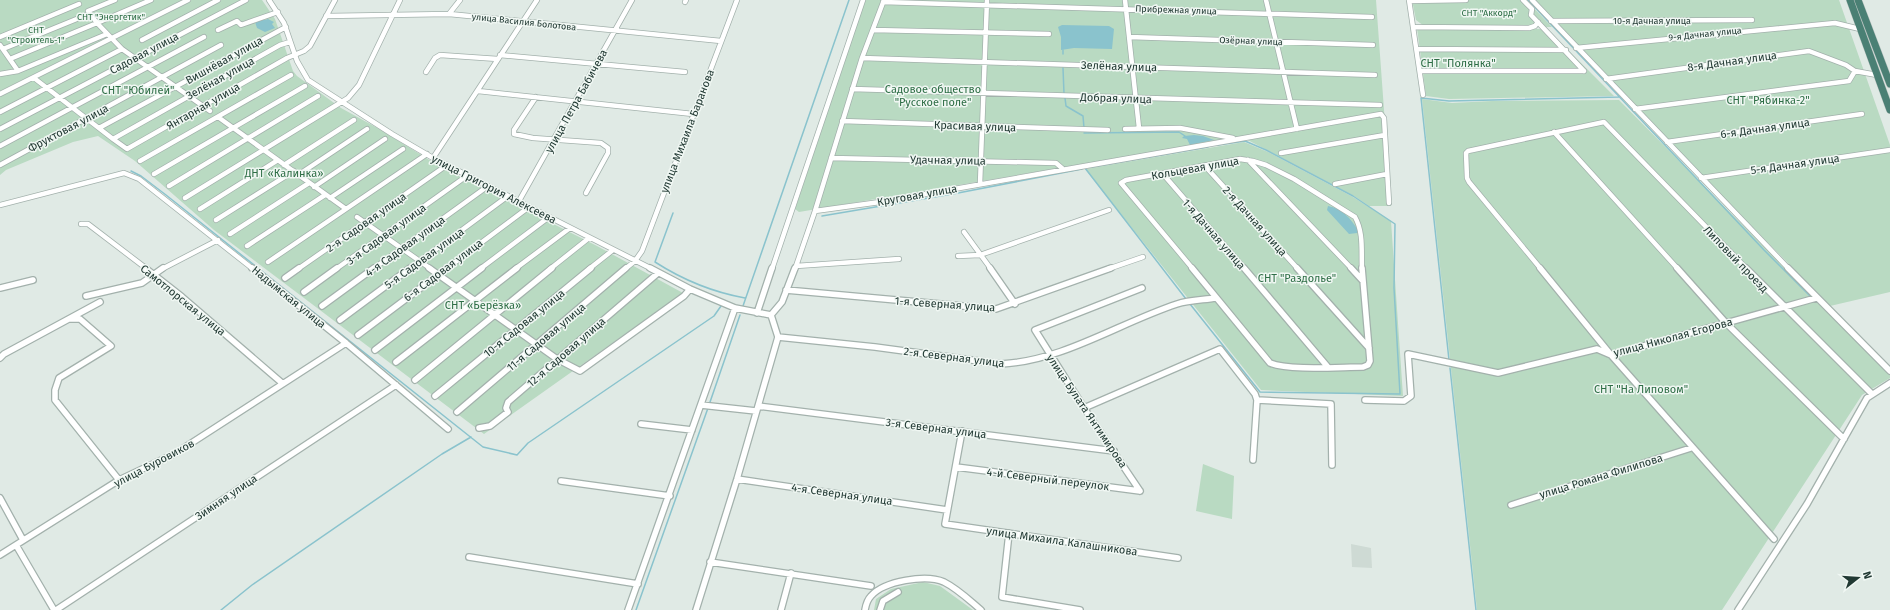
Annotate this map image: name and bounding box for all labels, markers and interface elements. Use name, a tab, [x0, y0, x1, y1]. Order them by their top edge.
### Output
street label: Прибрежная улица	[1135, 4, 1217, 16]
park label: СНТ "Аккорд"	[1461, 8, 1517, 18]
park label: СНТ "Энергетик"	[77, 12, 146, 22]
street label: улица Василия Болотова	[471, 12, 577, 32]
street label: 10-я Дачная улица	[1613, 16, 1691, 26]
park label: СНТ "Строитель-1"	[7, 25, 65, 45]
street label: 9-я Дачная улица	[1668, 25, 1742, 43]
street label: Садовая улица	[108, 30, 181, 77]
street label: Вишнёвая улица	[183, 34, 265, 87]
street label: Озёрная улица	[1219, 35, 1283, 47]
street label: улица Петра Бабичева	[543, 47, 610, 155]
street label: 8-я Дачная улица	[1686, 49, 1778, 74]
street label: Зелёная улица	[184, 54, 257, 103]
park label: СНТ "Полянка"	[1420, 57, 1496, 70]
street label: Зелёная улица	[1081, 59, 1157, 74]
street label: улица Михаила Баранова	[658, 67, 717, 195]
street label: Янтарная улица	[164, 80, 242, 133]
park label: Садовое общество "Русское поле"	[885, 83, 981, 109]
park label: СНТ "Юбилей"	[102, 84, 174, 97]
street label: Добрая улица	[1079, 91, 1152, 106]
park label: СНТ "Рябинка-2"	[1726, 94, 1810, 107]
street label: Фруктовая улица	[26, 102, 111, 155]
street label: 6-я Дачная улица	[1720, 116, 1811, 141]
street label: Красивая улица	[934, 119, 1016, 134]
street label: улица Григория Алексеева	[429, 152, 558, 227]
street label: 5-я Дачная улица	[1750, 152, 1840, 177]
street label: Удачная улица	[910, 153, 986, 168]
street label: Кольцевая улица	[1150, 154, 1240, 183]
park label: ДНТ «Калинка»	[244, 167, 323, 180]
street label: Круговая улица	[876, 182, 958, 209]
street label: 2-я Дачная улица	[1220, 184, 1289, 259]
street label: 2-я Садовая улица	[324, 190, 409, 255]
street label: 1-я Дачная улица	[1180, 197, 1248, 272]
street label: 3-я Садовая улица	[344, 201, 429, 268]
street label: 4-я Садовая улица	[363, 213, 448, 280]
street label: Липовый проезд	[1701, 223, 1771, 295]
street label: 5-я Садовая улица	[382, 225, 467, 292]
street label: 6-я Садовая улица	[401, 237, 485, 304]
street label: Самотлорская улица	[138, 262, 228, 339]
street label: Надымская улица	[249, 264, 328, 331]
park label: СНТ "Раздолье"	[1258, 272, 1336, 285]
street label: 10-я Садовая улица	[481, 287, 567, 360]
street label: 1-я Северная улица	[894, 295, 996, 314]
park label: СНТ «Берёзка»	[445, 299, 521, 312]
street label: 11-я Садовая улица	[504, 301, 588, 374]
street label: 12-я Садовая улица	[524, 315, 608, 390]
street label: улица Николая Егорова	[1612, 315, 1734, 360]
street label: 2-я Северная улица	[903, 345, 1005, 370]
street label: улица Булата Янтимирова	[1044, 352, 1130, 471]
park label: СНТ "На Липовом"	[1594, 383, 1688, 396]
street label: 3-я Северная улица	[885, 416, 987, 441]
street label: улица Буровиков	[112, 437, 197, 490]
street label: улица Романа Филипова	[1538, 451, 1664, 501]
street label: 4-й Северный переулок	[986, 466, 1110, 493]
street label: Зимняя улица	[193, 472, 260, 523]
street label: 4-я Северная улица	[791, 481, 893, 508]
street label: улица Михаила Калашникова	[986, 524, 1138, 559]
north arrow	[1838, 558, 1878, 598]
text: N	[1860, 570, 1874, 581]

